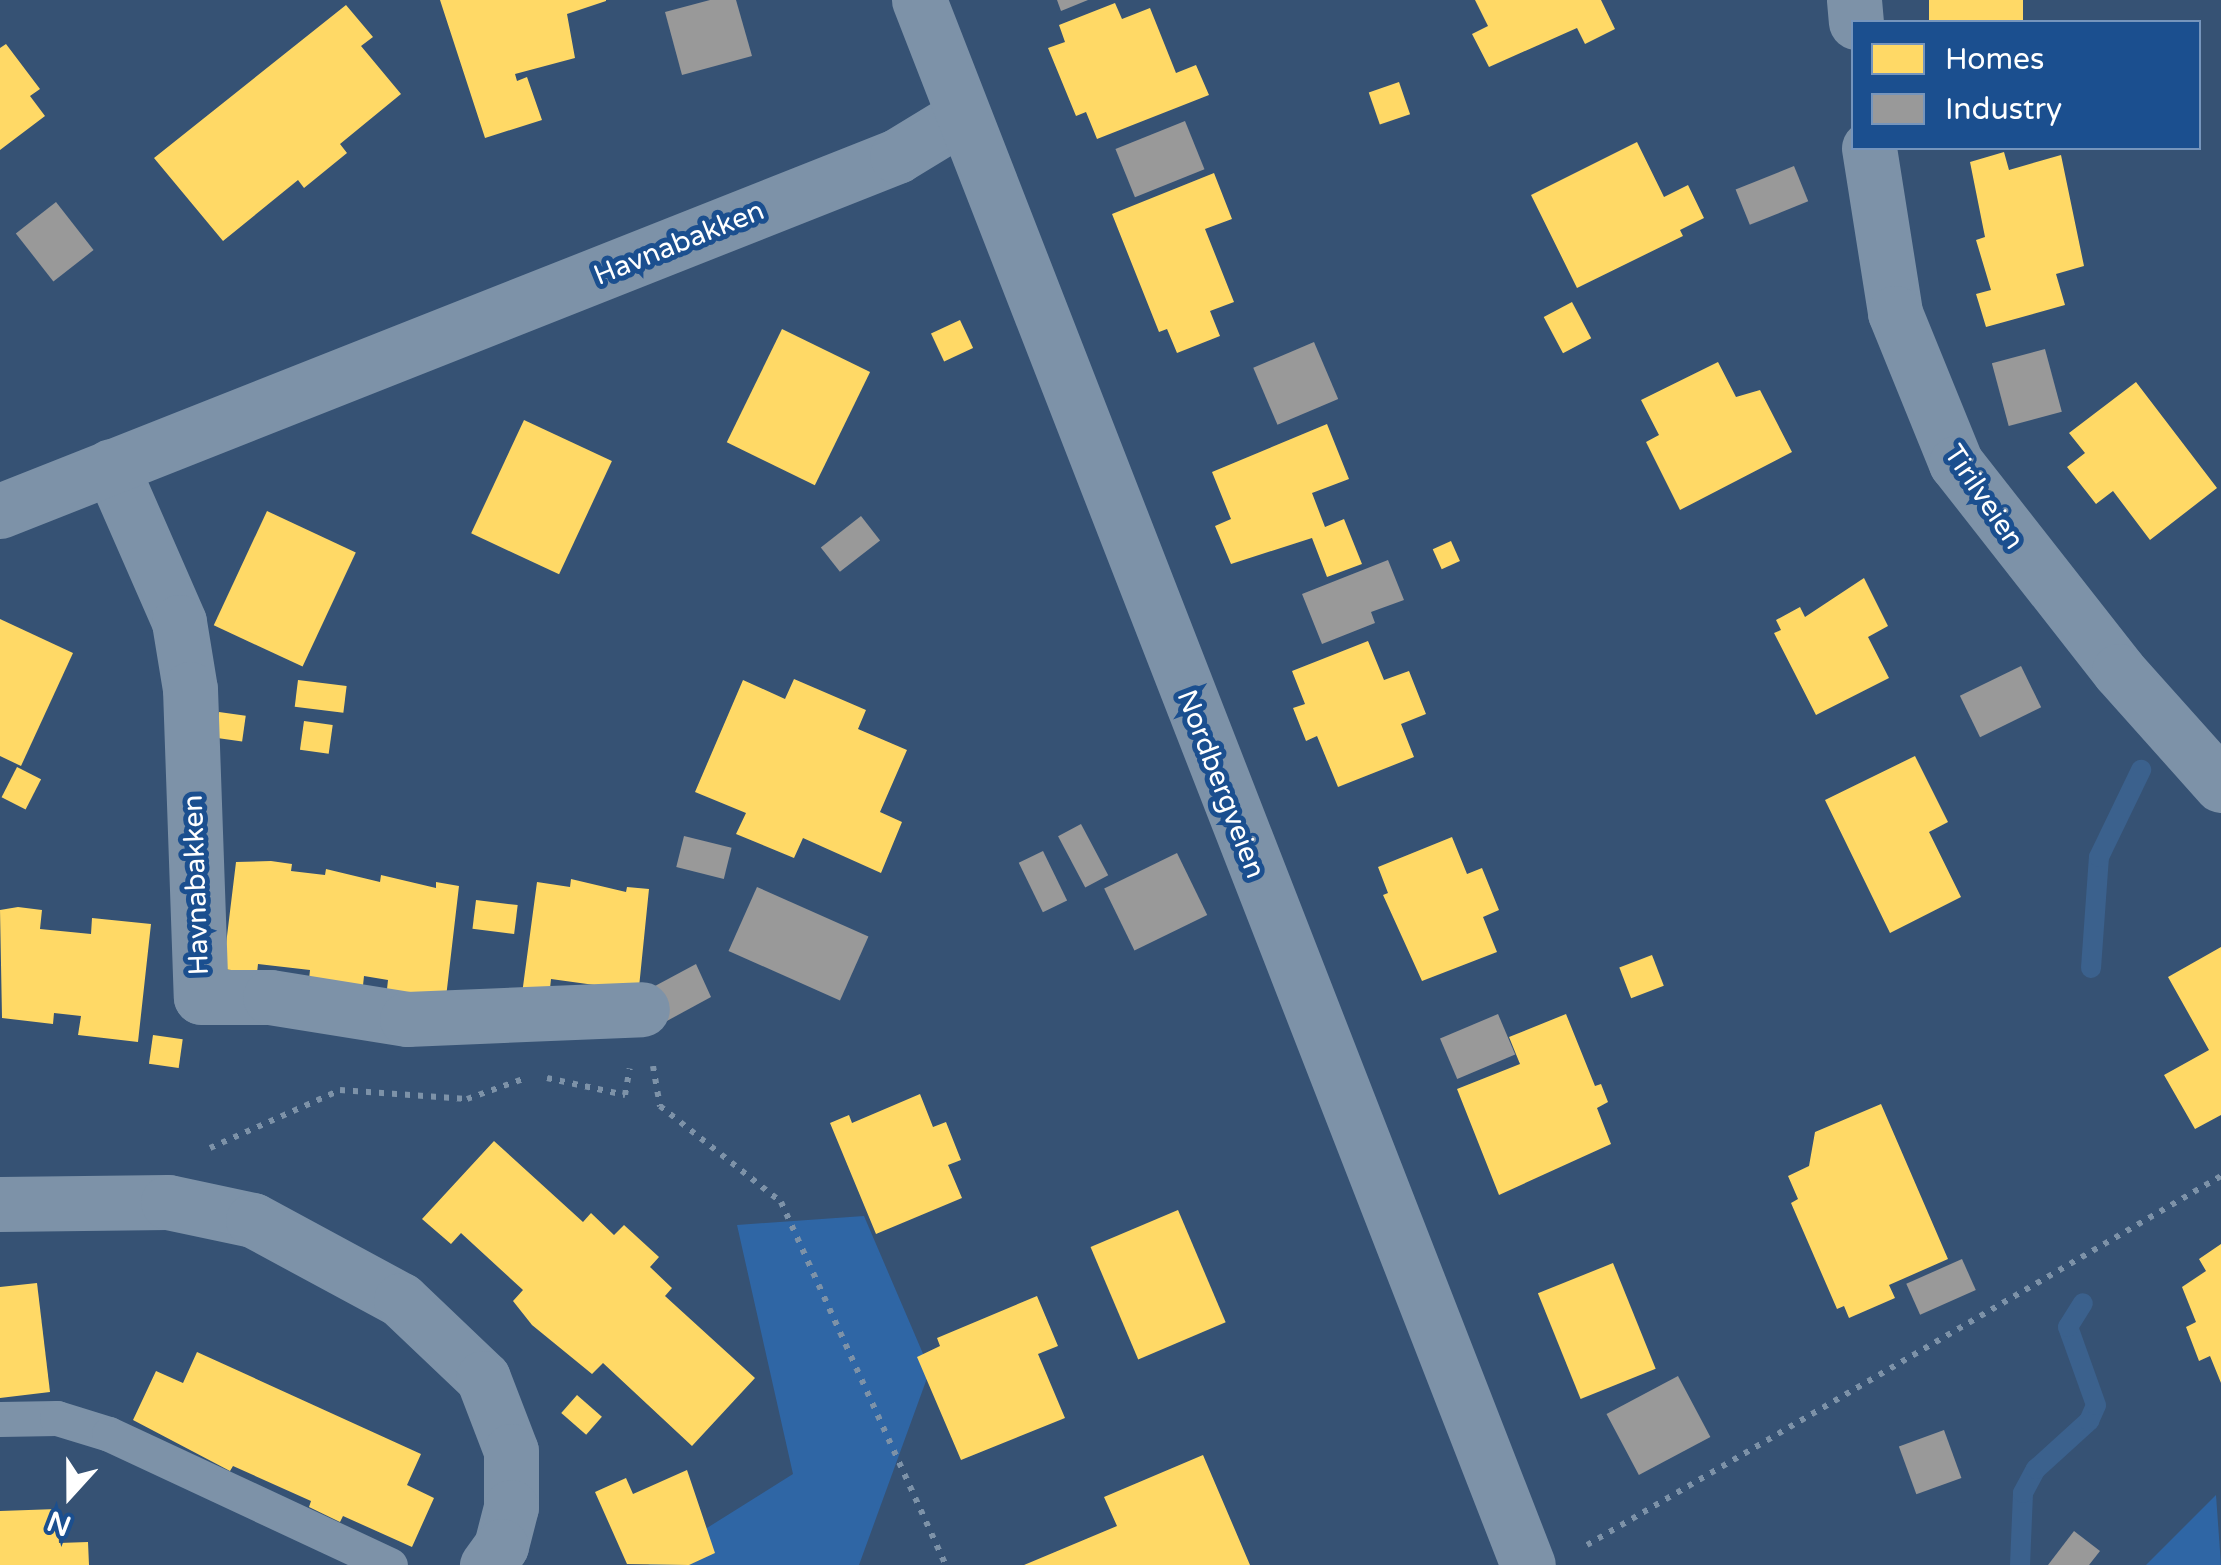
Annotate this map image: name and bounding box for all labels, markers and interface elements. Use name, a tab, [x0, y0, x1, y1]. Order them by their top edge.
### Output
legend	[1851, 20, 2201, 150]
text: Homes	[1945, 41, 2044, 78]
text: Industry	[1945, 91, 2062, 128]
street label: Havnabakken	[589, 194, 769, 292]
street label: Tirilveien	[1937, 438, 2031, 556]
street label: Nordbergveien	[1170, 685, 1272, 883]
street label: Havnabakken	[176, 794, 216, 976]
north arrow	[20, 1445, 120, 1545]
text: N	[43, 1503, 76, 1543]

